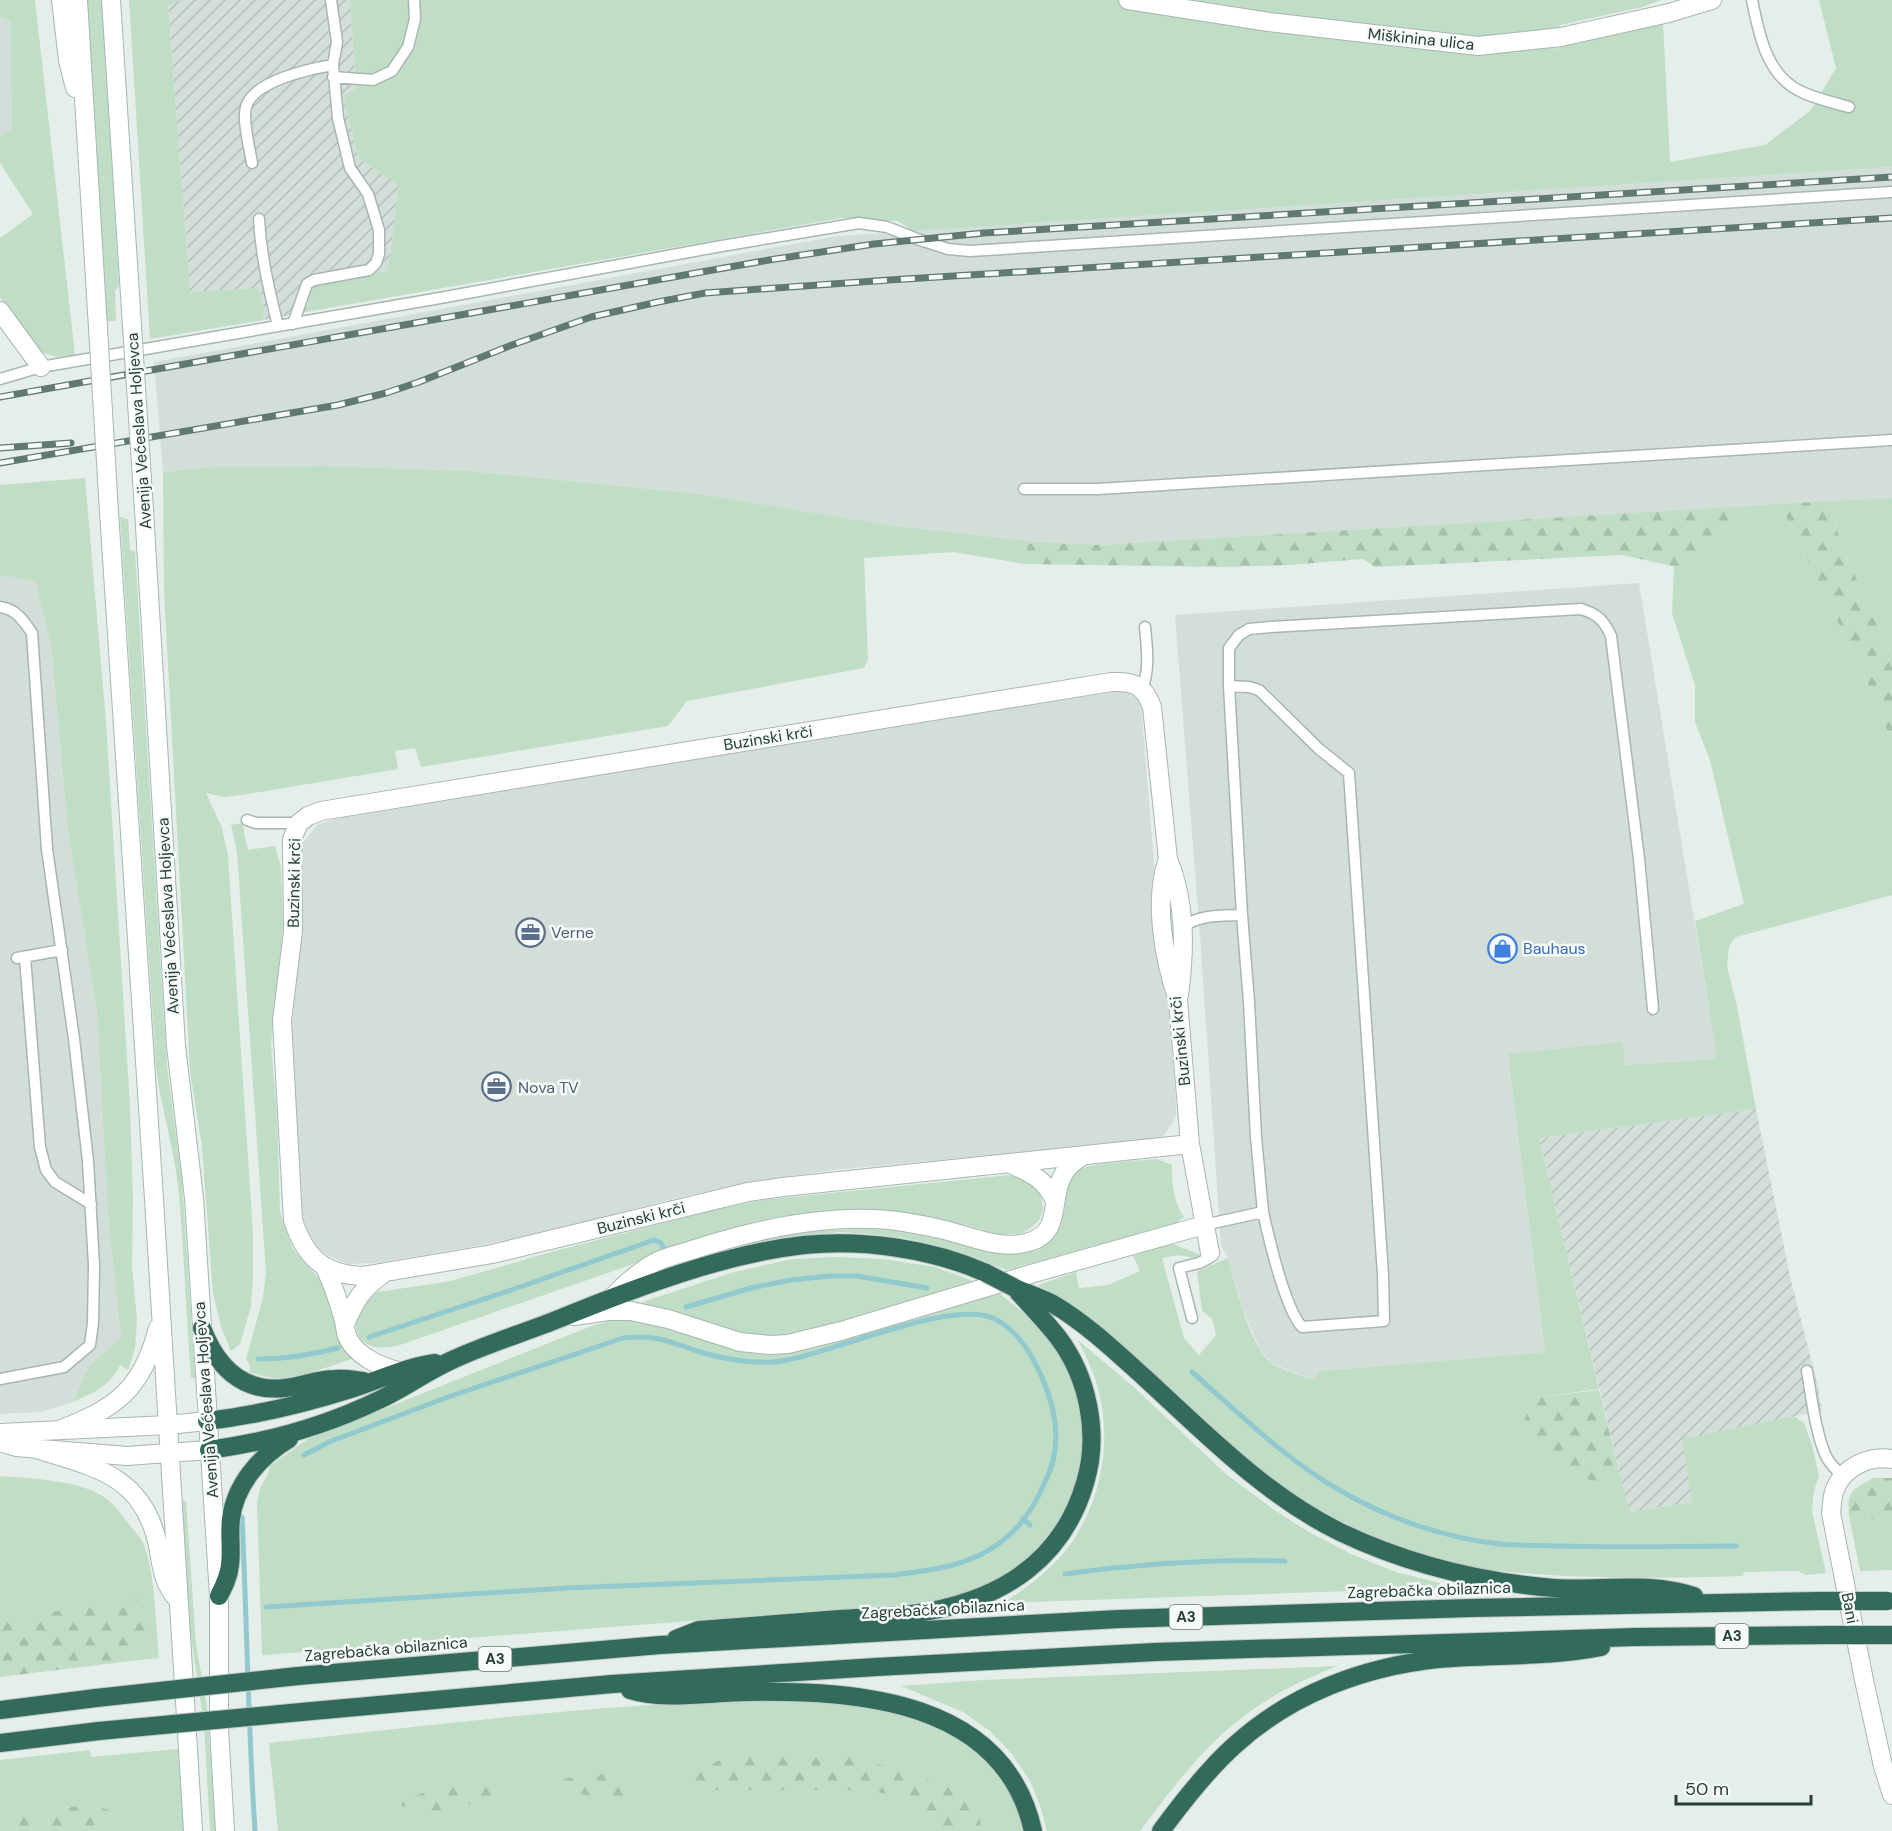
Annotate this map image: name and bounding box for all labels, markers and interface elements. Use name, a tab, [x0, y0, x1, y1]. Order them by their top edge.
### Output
street label: Miškinina ulica	[1367, 23, 1475, 55]
street label: Avenija Većeslava Holjevca	[122, 332, 156, 530]
street label: Buzinski krči	[722, 721, 814, 755]
street label: Avenija Većeslava Holjevca	[152, 817, 184, 1015]
street label: Buzinski krči	[283, 838, 305, 928]
office icon: Verne	[514, 916, 546, 948]
place label: Verne	[551, 922, 594, 943]
shop icon: Bauhaus	[1486, 932, 1518, 964]
place label: Bauhaus	[1523, 938, 1586, 959]
street label: Buzinski krči	[1165, 995, 1195, 1087]
office icon: Nova TV	[481, 1071, 513, 1103]
place label: Nova TV	[518, 1077, 579, 1098]
street label: Buzinski krči	[595, 1197, 687, 1239]
street label: Avenija Većeslava Holjevca	[189, 1301, 223, 1499]
street label: Zagrebačka obilaznica	[1347, 1577, 1511, 1603]
street label: Bani	[1837, 1591, 1863, 1625]
street label: Zagrebačka obilaznica	[861, 1594, 1025, 1624]
road number: A3	[1170, 1605, 1202, 1629]
road number: A3	[1716, 1624, 1748, 1648]
street label: Zagrebačka obilaznica	[304, 1631, 468, 1667]
road number: A3	[478, 1647, 512, 1671]
scale bar	[1676, 1768, 1811, 1806]
text: 50 m	[1685, 1777, 1729, 1801]

